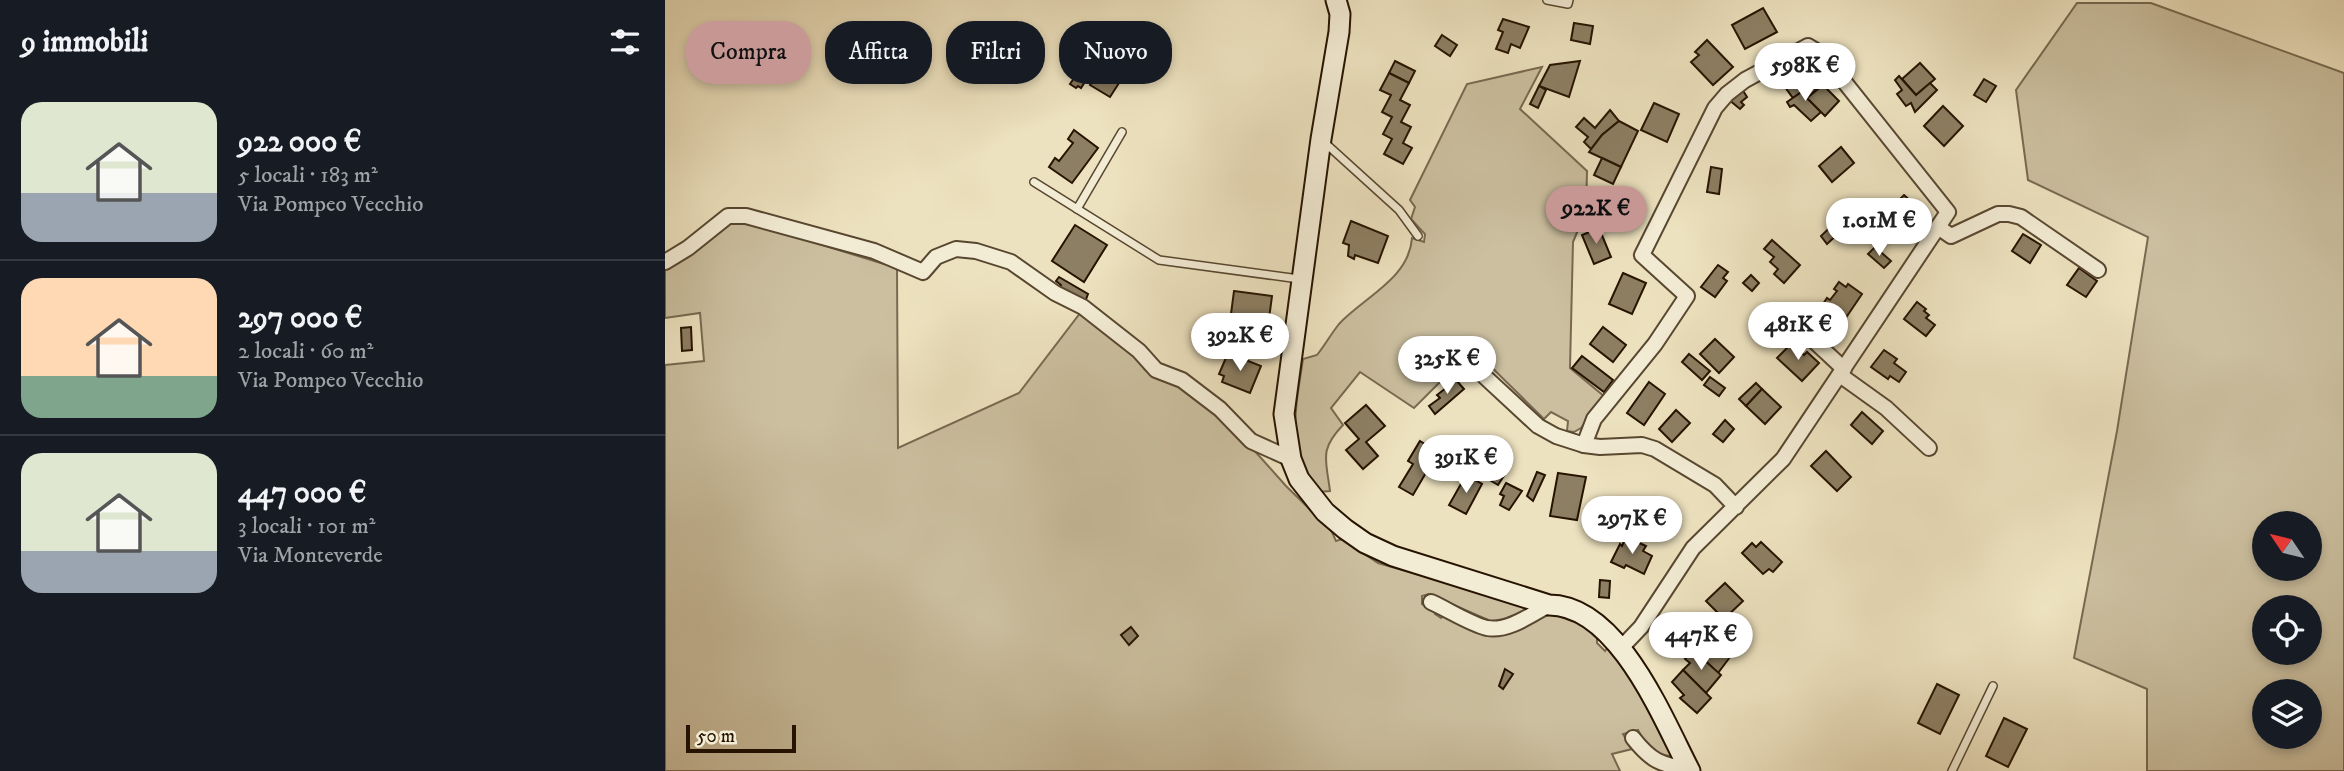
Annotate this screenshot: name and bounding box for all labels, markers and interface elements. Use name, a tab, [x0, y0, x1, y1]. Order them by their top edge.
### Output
chip: Compra	[686, 21, 811, 84]
chip: Affitta	[825, 21, 932, 84]
chip: Filtri	[946, 21, 1045, 84]
chip: Nuovo	[1059, 21, 1172, 84]
icon: filters	[606, 23, 644, 61]
text: 9 immobili	[21, 24, 148, 61]
pin: 598K €	[1748, 43, 1862, 103]
text: 598K €	[1771, 51, 1840, 80]
text: 922 000 €	[238, 124, 361, 161]
icon: home	[77, 130, 161, 214]
text: 5 locali · 183 m²	[238, 161, 378, 190]
pin: 922K €	[1539, 187, 1653, 246]
text: Via Pompeo Vecchio	[238, 190, 423, 219]
text: 922K €	[1562, 194, 1630, 223]
pin: 1.01M €	[1814, 198, 1944, 258]
text: 1.01M €	[1842, 206, 1916, 235]
text: 297 000 €	[238, 300, 362, 337]
pin: 481K €	[1741, 302, 1855, 362]
icon: home	[77, 306, 161, 390]
text: 481K €	[1764, 310, 1832, 339]
pin: 392K €	[1183, 314, 1297, 373]
text: 392K €	[1207, 321, 1273, 350]
pin: 325K €	[1390, 336, 1504, 396]
text: 2 locali · 60 m²	[238, 337, 373, 366]
text: 325K €	[1414, 344, 1480, 373]
text: Via Pompeo Vecchio	[238, 366, 423, 395]
pin: 391K €	[1409, 435, 1523, 495]
text: 391K €	[1435, 443, 1497, 472]
text: 447 000 €	[238, 475, 366, 512]
icon: home	[77, 481, 161, 565]
pin: 297K €	[1575, 496, 1689, 556]
text: 297K €	[1597, 504, 1667, 533]
north arrow	[2252, 511, 2322, 581]
map controls	[2252, 511, 2322, 749]
text: 3 locali · 101 m²	[238, 512, 375, 541]
text: Via Monteverde	[238, 541, 383, 570]
button: locate	[2252, 595, 2322, 665]
pin: 447K €	[1644, 612, 1758, 672]
text: 447K €	[1665, 620, 1737, 649]
button: layers	[2252, 679, 2322, 749]
scale bar	[686, 722, 796, 754]
text: 50 m	[697, 725, 735, 748]

